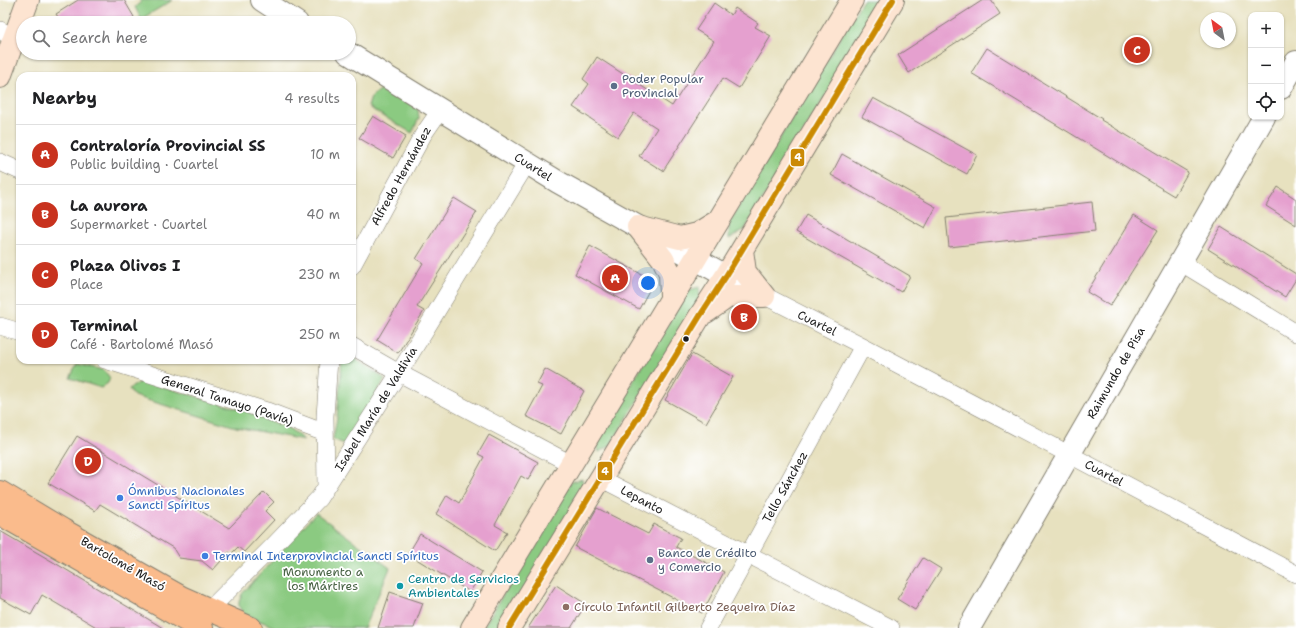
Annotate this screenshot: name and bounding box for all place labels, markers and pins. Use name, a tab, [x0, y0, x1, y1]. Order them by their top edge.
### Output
pin: C	[1124, 35, 1150, 65]
place label: Poder Popular Provincial	[622, 71, 704, 101]
marker: Poder Popular Provincial	[609, 81, 619, 91]
pin: A	[602, 263, 628, 293]
pin: B	[731, 302, 757, 332]
unlabelled marker	[681, 334, 691, 344]
pin: D	[75, 446, 101, 476]
place label: Ómnibus Nacionales Sancti Spíritus	[128, 483, 245, 513]
marker: Ómnibus Nacionales Sancti Spíritus	[115, 493, 125, 503]
place label: Banco de Crédito y Comercio	[658, 545, 757, 575]
place label: Terminal Interprovincial Sancti Spíritus	[213, 548, 439, 564]
marker: Terminal Interprovincial Sancti Spíritus	[200, 551, 210, 561]
marker: Banco de Crédito y Comercio	[645, 555, 655, 565]
place label: Centro de Servicios Ambientales	[408, 571, 519, 601]
marker: Centro de Servicios Ambientales	[395, 581, 405, 591]
place label: Círculo Infantil Gilberto Zequeira Díaz	[574, 599, 796, 615]
marker: Círculo Infantil Gilberto Zequeira Díaz	[561, 602, 571, 612]

